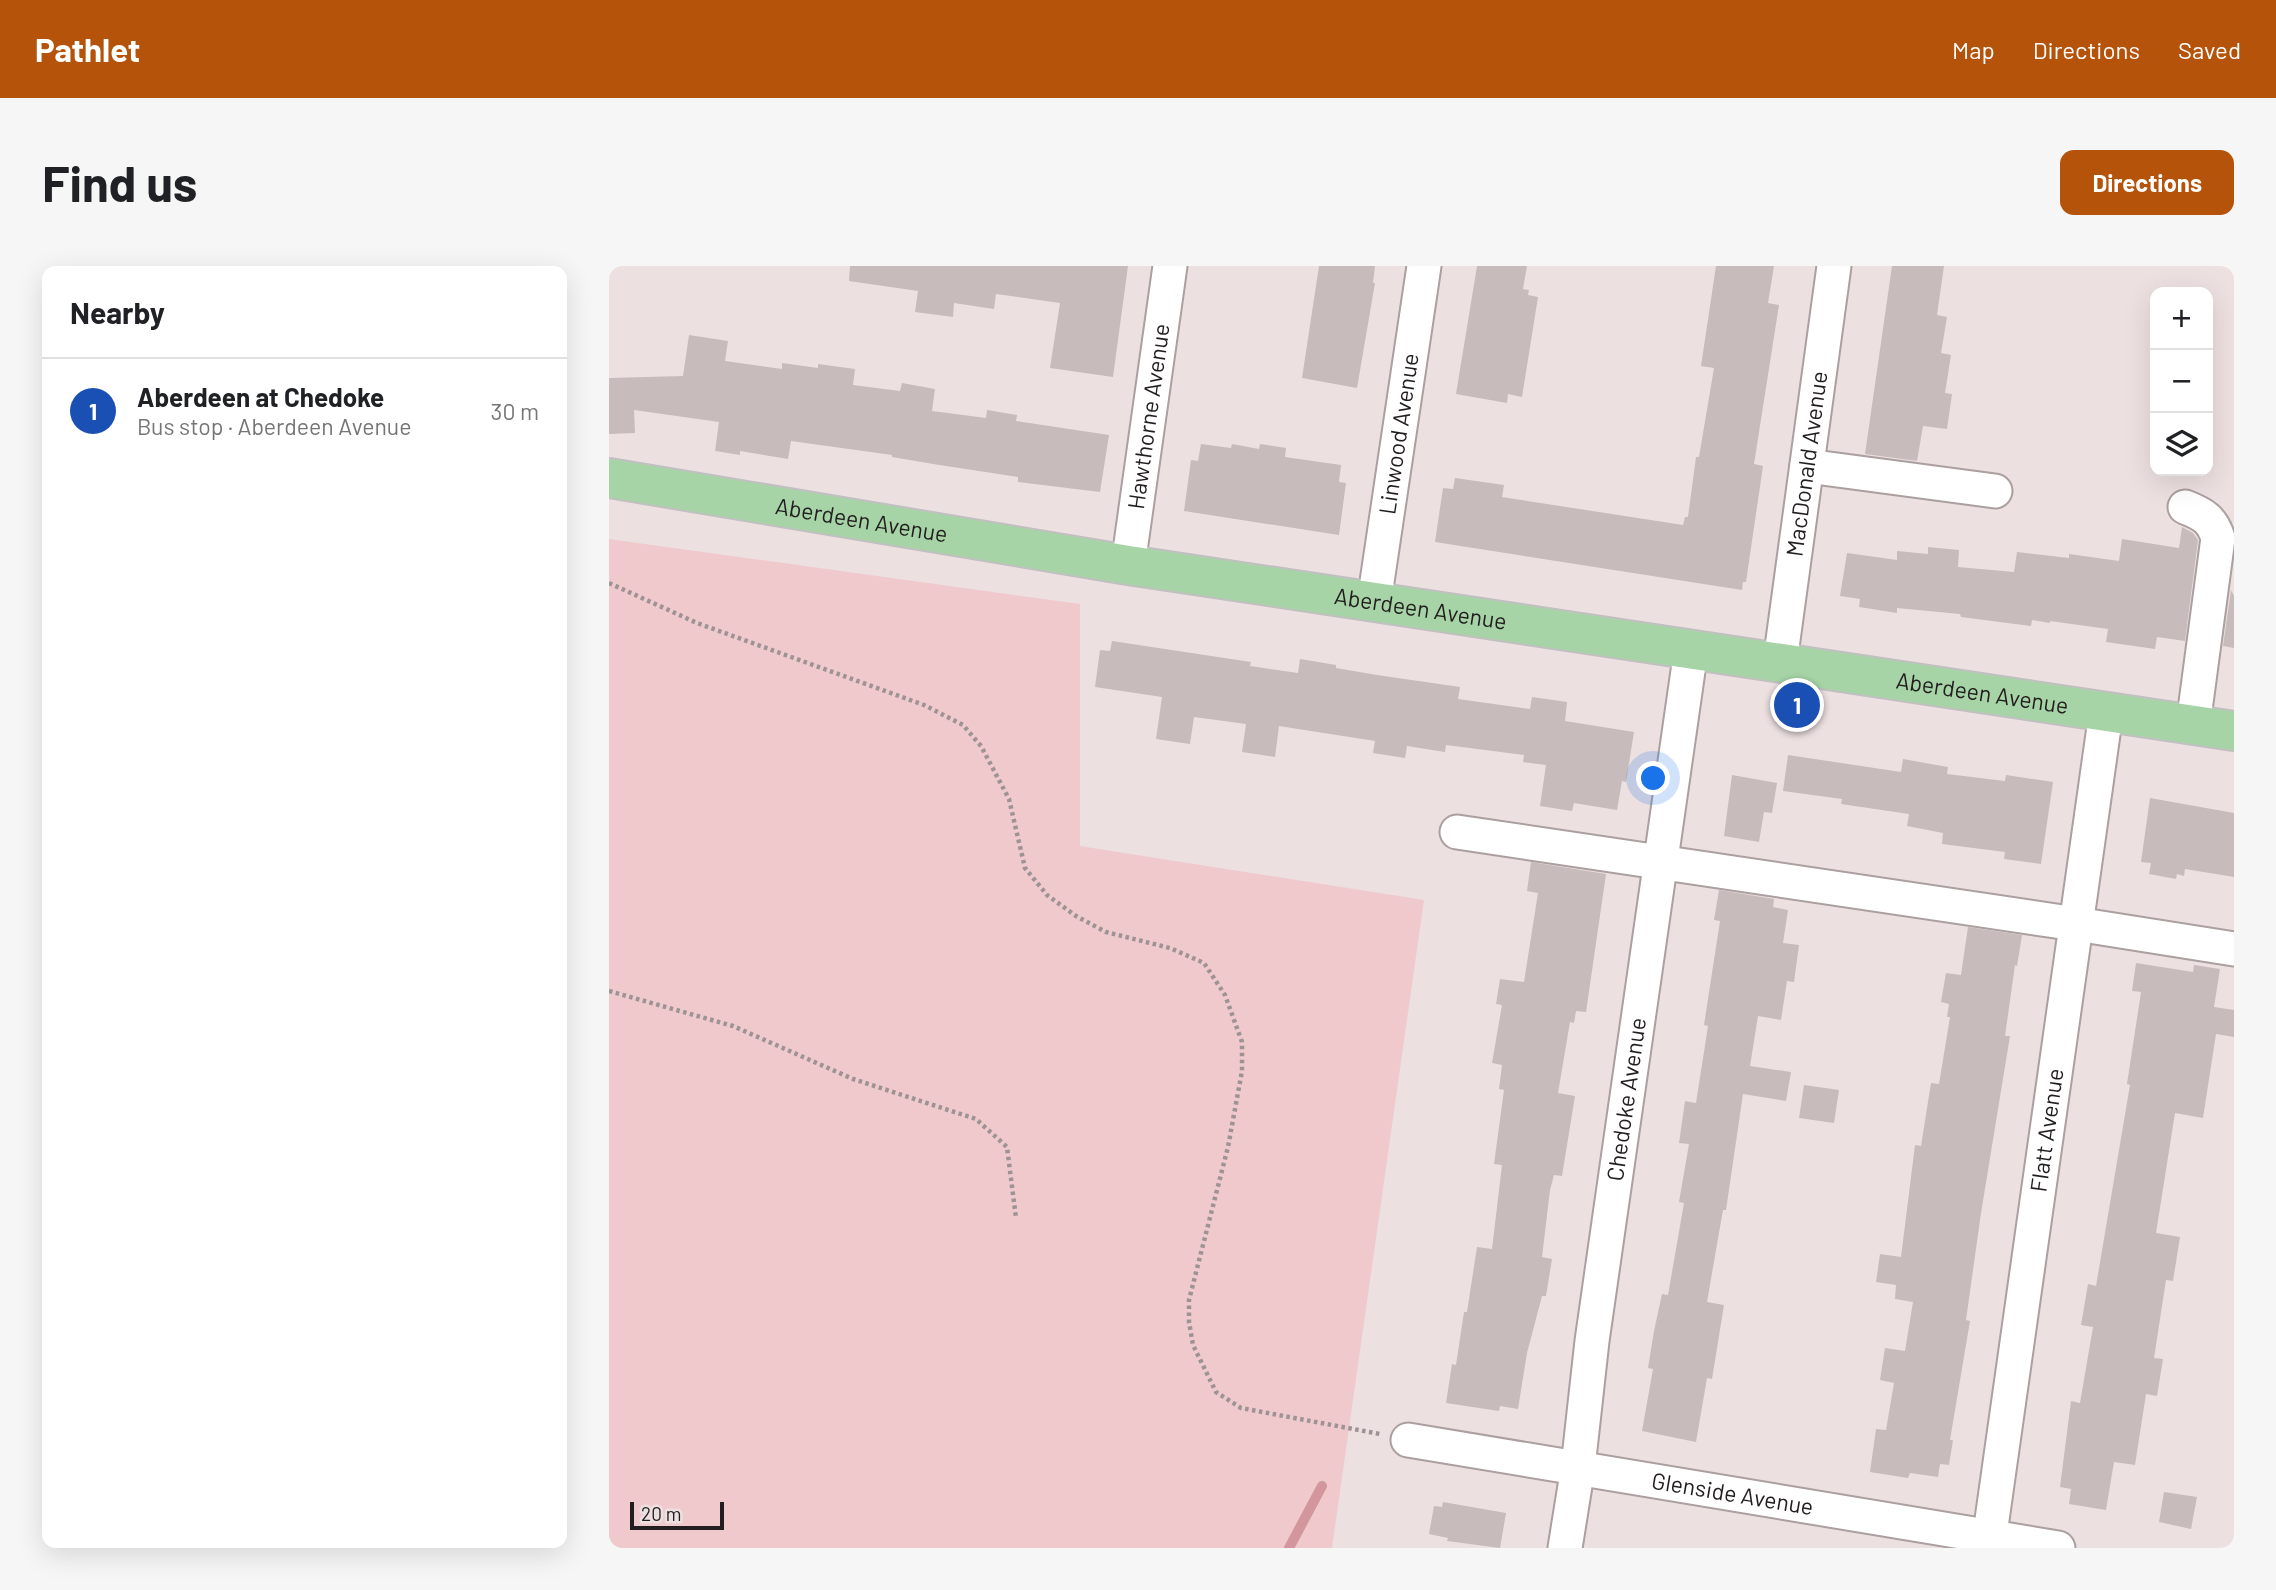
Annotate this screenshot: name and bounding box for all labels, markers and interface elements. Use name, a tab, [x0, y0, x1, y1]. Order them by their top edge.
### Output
text: Pathlet	[35, 29, 140, 69]
text: Map	[1952, 35, 1995, 64]
text: Directions	[2033, 35, 2140, 64]
text: Saved	[2178, 35, 2241, 64]
button: Directions	[2060, 150, 2234, 215]
text: Find us	[42, 153, 197, 212]
map controls	[2150, 287, 2213, 476]
button: +	[2150, 287, 2213, 350]
text: Nearby	[70, 294, 165, 330]
street label: Hawthorne Avenue	[1121, 322, 1175, 511]
button: −	[2150, 350, 2213, 413]
street label: Linwood Avenue	[1372, 351, 1424, 516]
street label: MacDonald Avenue	[1780, 369, 1833, 558]
text: Aberdeen at Chedoke	[137, 381, 384, 412]
text: 1	[89, 397, 97, 425]
text: 30 m	[491, 397, 539, 425]
text: Bus stop · Aberdeen Avenue	[137, 412, 411, 440]
button: layers	[2150, 413, 2213, 476]
street label: Aberdeen Avenue	[773, 491, 950, 548]
street label: Aberdeen Avenue	[1332, 581, 1509, 635]
street label: Aberdeen Avenue	[1894, 665, 2071, 719]
pin: 1	[1774, 679, 1820, 731]
your location	[1636, 761, 1670, 795]
street label: Chedoke Avenue	[1600, 1016, 1651, 1183]
street label: Flatt Avenue	[2023, 1066, 2069, 1194]
street label: Glenside Avenue	[1650, 1466, 1816, 1520]
scale bar	[630, 1499, 725, 1531]
text: 20 m	[641, 1502, 681, 1525]

